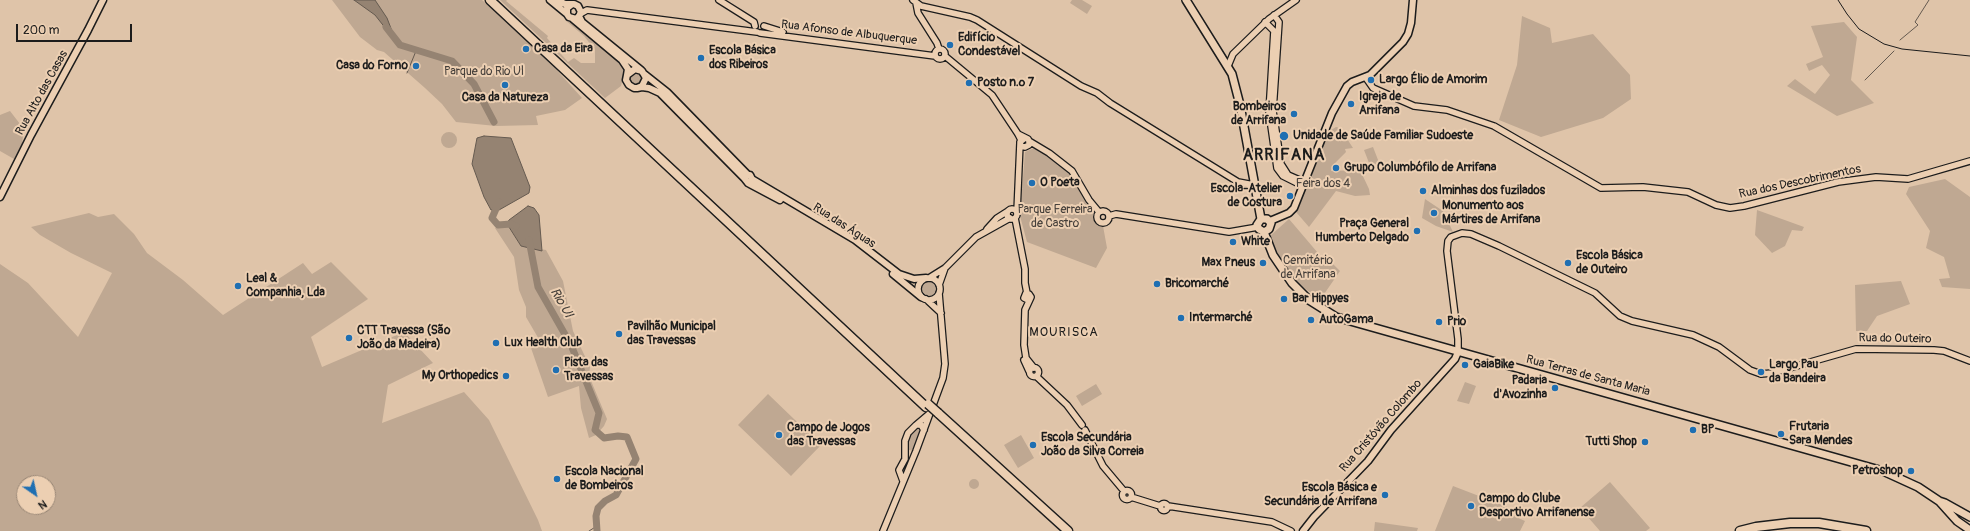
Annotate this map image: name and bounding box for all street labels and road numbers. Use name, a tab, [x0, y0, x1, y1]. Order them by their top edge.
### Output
street label: Rua Afonso de Albuquerque	[780, 18, 918, 48]
street label: Rua Alto das Casas	[13, 48, 71, 138]
street label: Rua dos Descobrimentos	[1738, 162, 1862, 202]
street label: Rua das Águas	[810, 200, 878, 252]
street label: Rua do Outeiro	[1858, 331, 1932, 347]
street label: Rua Terras de Santa Maria	[1524, 353, 1652, 399]
street label: Rua Cristóvão Colombo	[1337, 377, 1425, 475]

